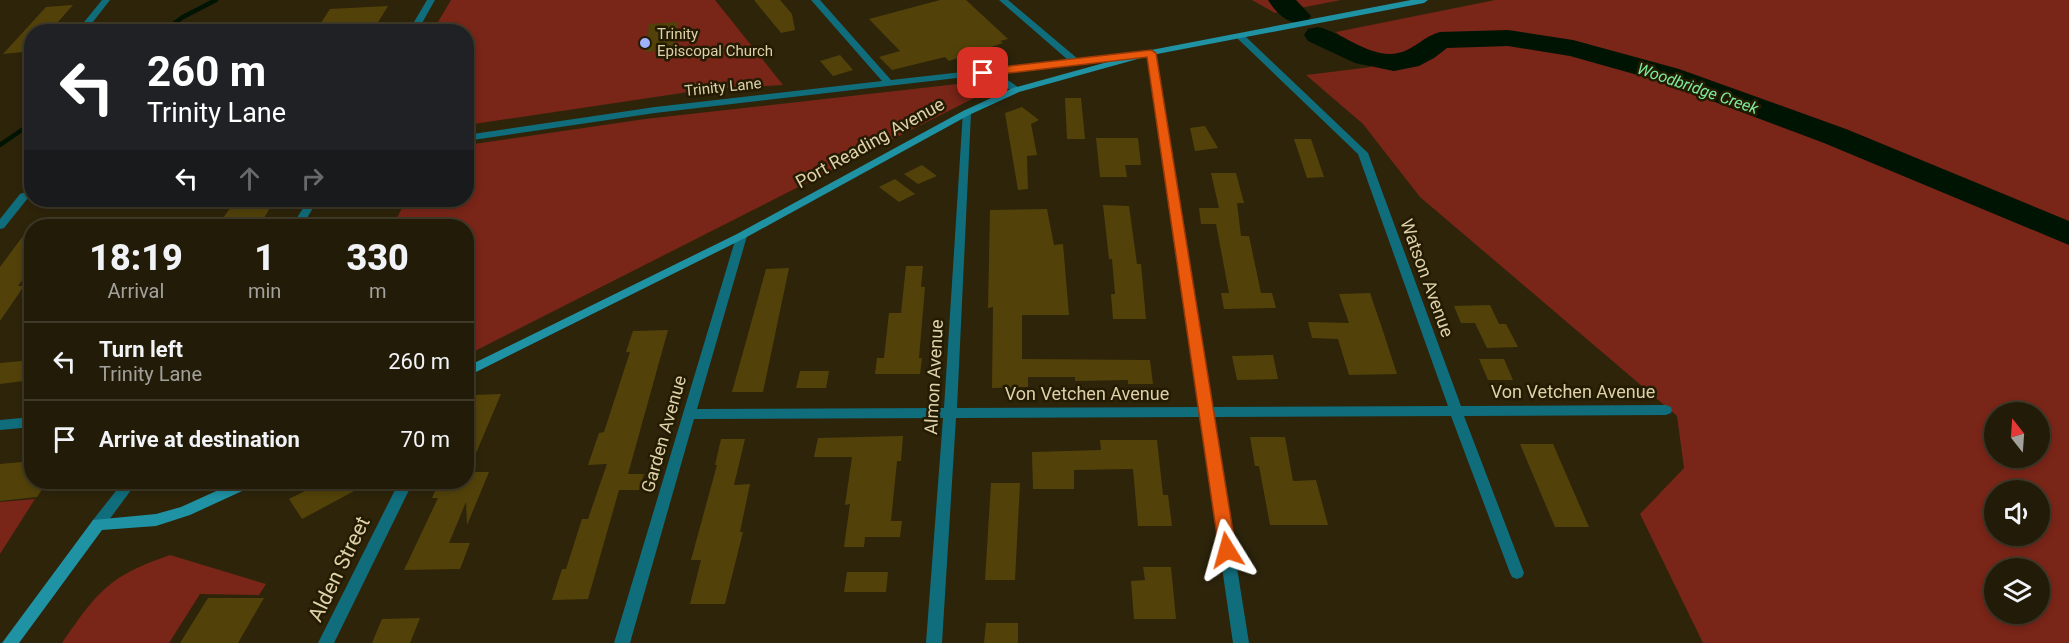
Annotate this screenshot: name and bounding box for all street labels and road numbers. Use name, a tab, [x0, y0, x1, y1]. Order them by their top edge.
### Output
street label: Trinity Lane	[684, 74, 762, 100]
street label: Port Reading Avenue	[792, 93, 948, 192]
street label: Watson Avenue	[1396, 216, 1459, 340]
street label: Almon Avenue	[920, 319, 947, 435]
street label: Garden Avenue	[637, 373, 690, 495]
street label: Von Vetchen Avenue	[1491, 381, 1655, 402]
street label: Von Vetchen Avenue	[1005, 383, 1169, 404]
street label: Alden Street	[303, 512, 375, 625]

